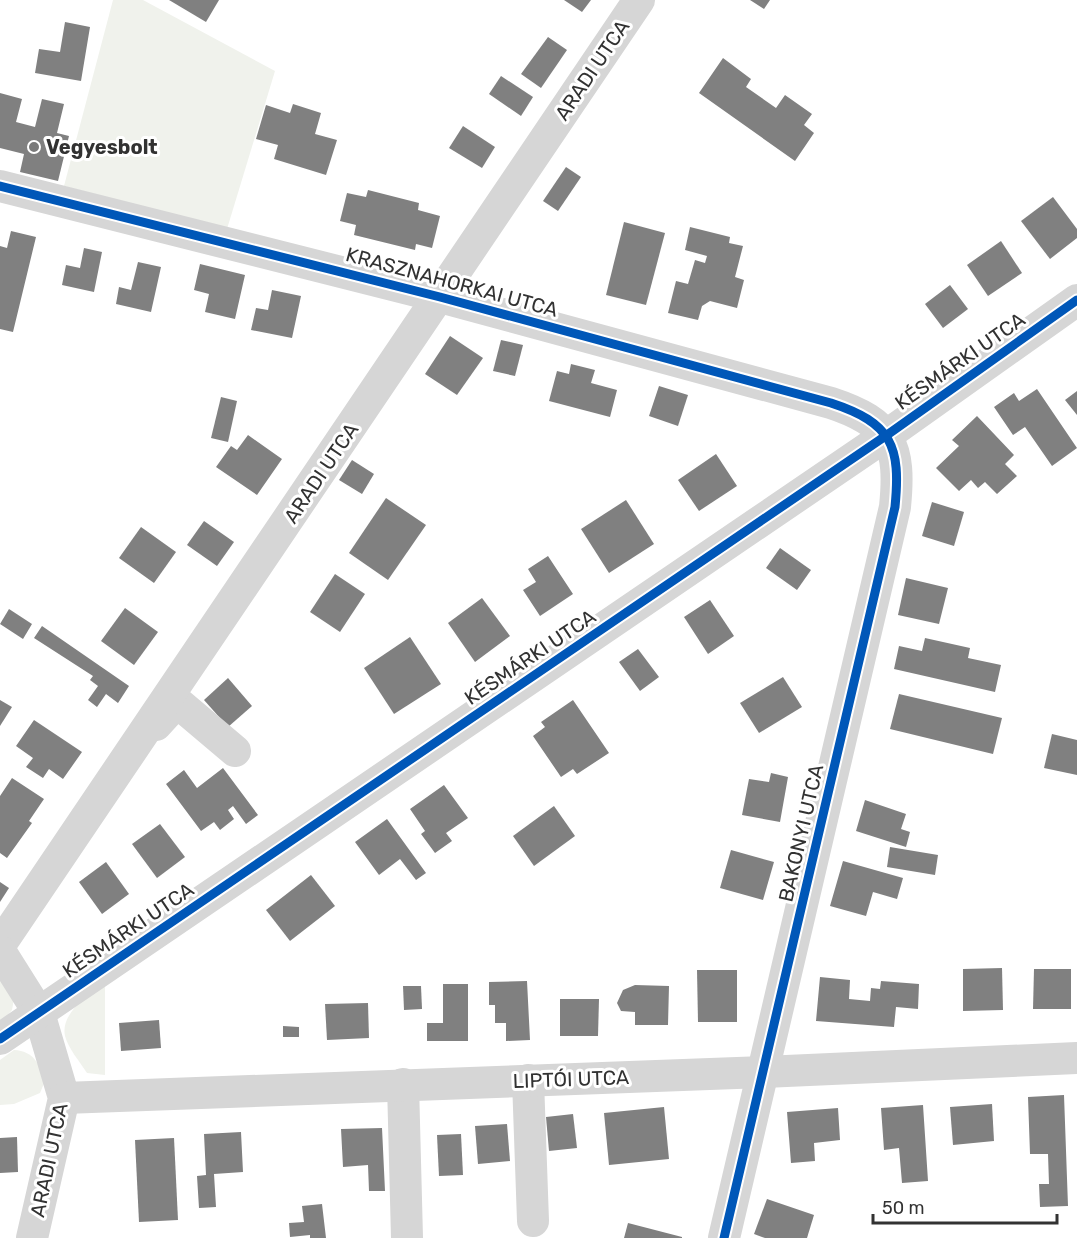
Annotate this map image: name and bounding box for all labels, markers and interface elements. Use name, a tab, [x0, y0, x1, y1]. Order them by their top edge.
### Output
street label: ARADI UTCA	[550, 15, 634, 125]
place label: Vegyesbolt	[46, 135, 158, 159]
marker: Vegyesbolt	[27, 140, 41, 154]
street label: KRASZNAHORKAI UTCA	[343, 242, 561, 322]
street label: KÉSMÁRKI UTCA	[890, 307, 1030, 415]
street label: ARADI UTCA	[279, 418, 363, 528]
street label: KÉSMÁRKI UTCA	[460, 604, 600, 710]
street label: BAKONYI UTCA	[774, 762, 828, 904]
street label: KÉSMÁRKI UTCA	[58, 877, 198, 983]
street label: LIPTÓI UTCA	[512, 1065, 630, 1093]
street label: ARADI UTCA	[25, 1101, 73, 1219]
scale bar	[873, 1187, 1058, 1225]
text: 50 m	[882, 1197, 925, 1219]

